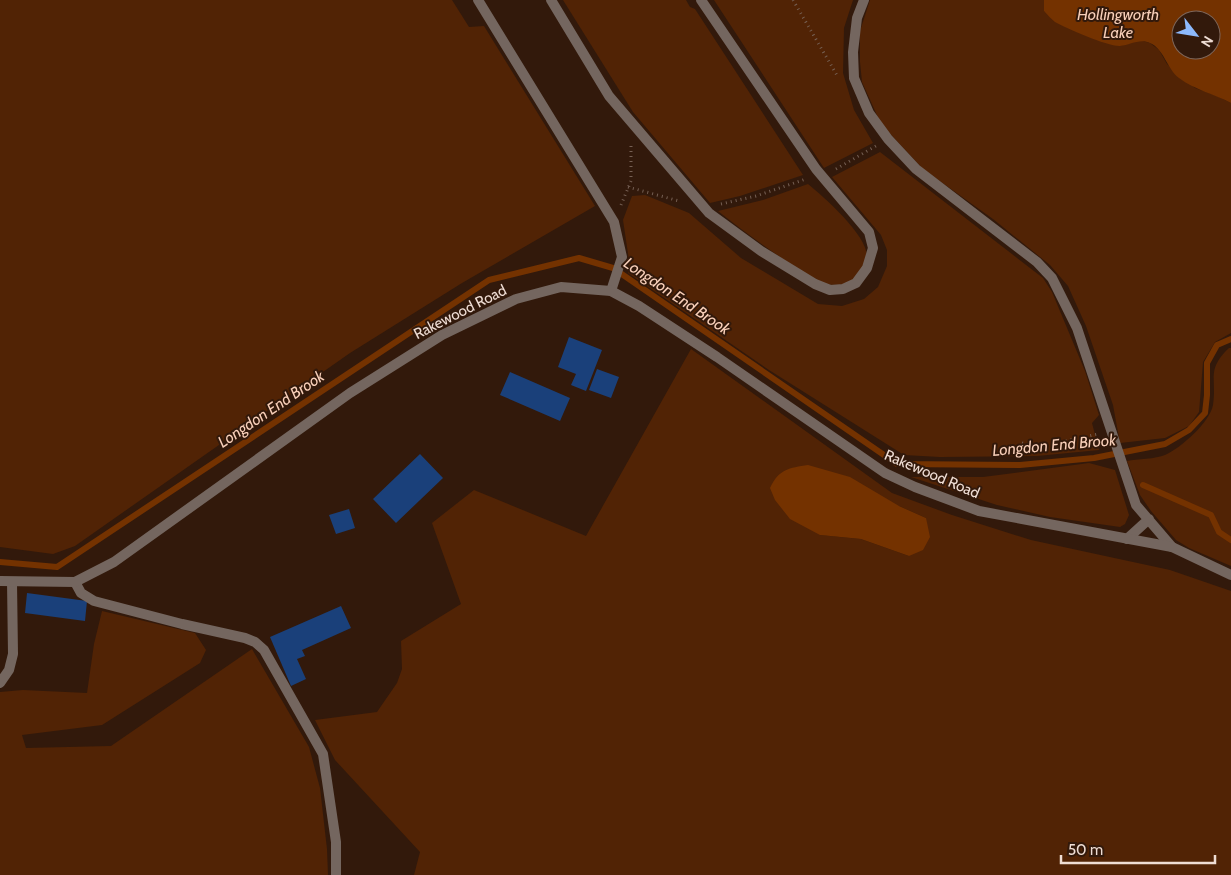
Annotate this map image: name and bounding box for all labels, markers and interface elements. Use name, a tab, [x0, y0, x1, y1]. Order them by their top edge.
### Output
water label: Hollingworth Lake	[1077, 5, 1159, 42]
north arrow	[1171, 10, 1221, 60]
text: N	[1197, 33, 1217, 51]
water label: Longdon End Brook	[620, 253, 735, 339]
street label: Rakewood Road	[411, 281, 509, 343]
water label: Longdon End Brook	[214, 366, 329, 452]
water label: Longdon End Brook	[991, 430, 1118, 460]
street label: Rakewood Road	[882, 446, 982, 502]
scale bar	[1061, 832, 1215, 864]
text: 50 m	[1068, 841, 1103, 859]

